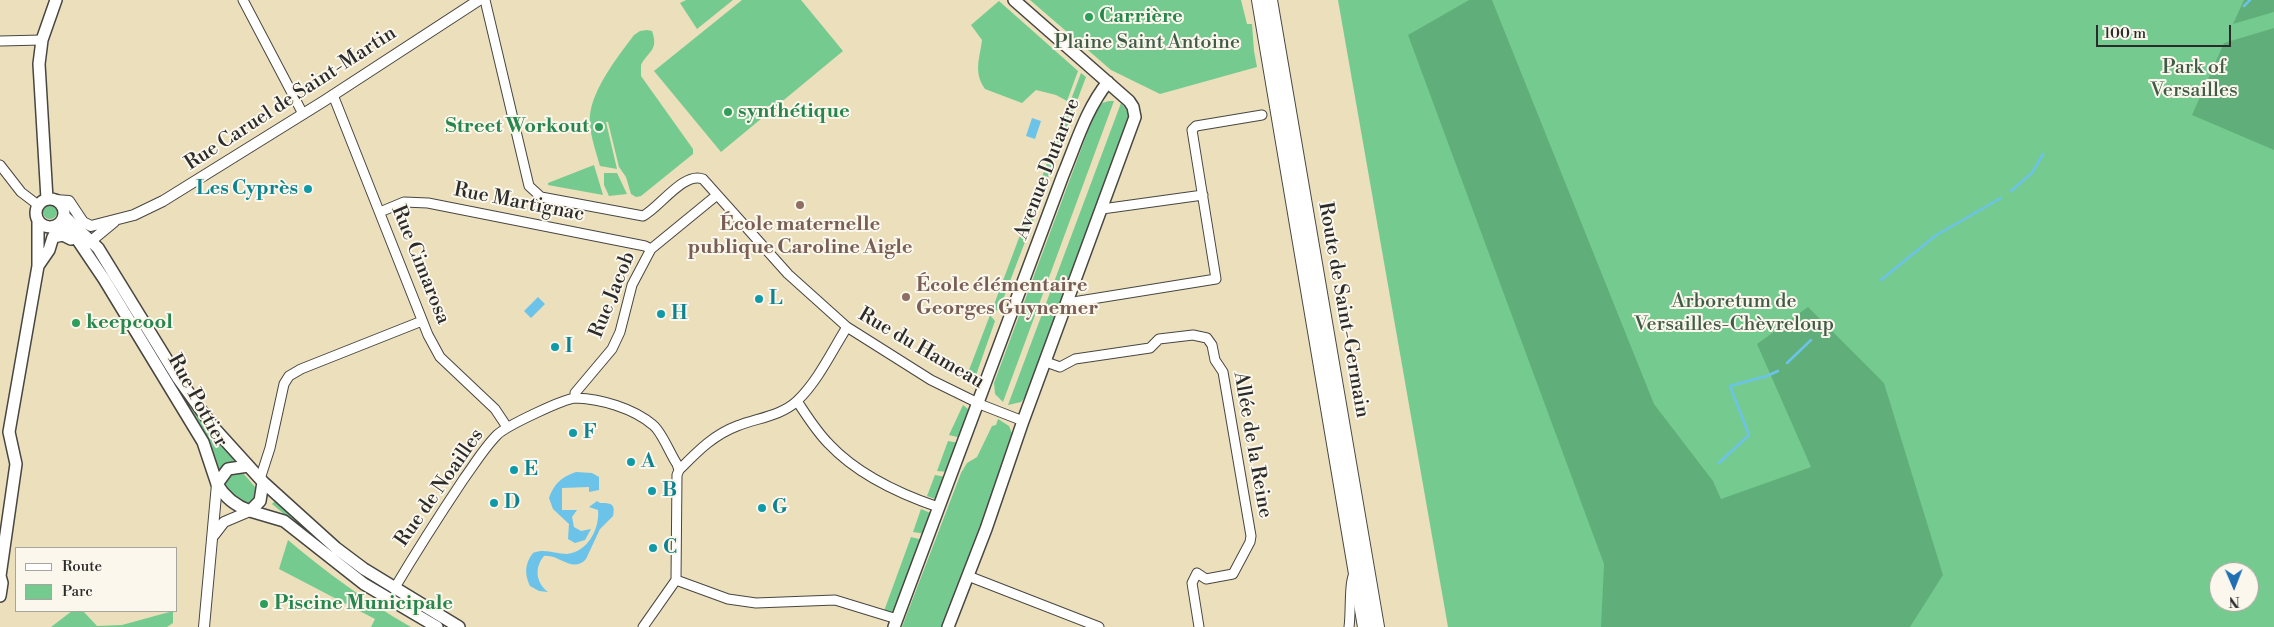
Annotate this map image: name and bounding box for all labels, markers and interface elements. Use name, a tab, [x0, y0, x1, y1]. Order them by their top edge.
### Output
place label: Carrière	[1099, 5, 1183, 29]
marker: Carrière	[1083, 11, 1095, 23]
scale bar	[2099, 15, 2234, 47]
street label: Rue Caruel de Saint-Martin	[181, 22, 401, 176]
text: 100 m	[2104, 24, 2146, 43]
park label: Plaine Saint Antoine	[1054, 31, 1240, 55]
park label: Park of Versailles	[2150, 56, 2238, 103]
street label: Avenue Dutartre	[1010, 95, 1086, 243]
place label: synthétique	[738, 100, 850, 124]
marker: synthétique	[722, 106, 734, 118]
place label: Street Workout	[445, 115, 589, 139]
marker: Street Workout	[593, 121, 605, 133]
place label: Les Cyprès	[196, 177, 298, 201]
street label: Rue Martignac	[452, 179, 586, 227]
marker: Les Cyprès	[302, 183, 314, 195]
marker: École maternelle publique Caroline Aigle	[794, 199, 806, 211]
street label: Route de Saint-Germain	[1312, 200, 1374, 420]
street label: Rue Cimarosa	[385, 202, 455, 328]
place label: École maternelle publique Caroline Aigle	[687, 213, 913, 260]
street label: Rue Jacob	[585, 248, 641, 342]
place label: École élémentaire Georges Guynemer	[916, 274, 1098, 321]
place label: L	[769, 287, 783, 311]
park label: Arboretum de Versailles-Chèvreloup	[1634, 290, 1834, 337]
marker: École élémentaire Georges Guynemer	[900, 291, 912, 303]
marker: L	[753, 293, 765, 305]
place label: H	[671, 302, 688, 326]
street label: Rue du Hameau	[854, 303, 988, 395]
marker: H	[655, 308, 667, 320]
place label: keepcool	[86, 311, 173, 335]
marker: keepcool	[70, 317, 82, 329]
place label: I	[565, 335, 573, 359]
marker: I	[549, 341, 561, 353]
street label: Rue Pottier	[162, 350, 232, 452]
street label: Allée de la Reine	[1227, 370, 1277, 520]
place label: F	[583, 421, 597, 445]
street label: Rue de Noailles	[391, 424, 489, 552]
marker: F	[567, 427, 579, 439]
place label: A	[641, 450, 655, 474]
marker: A	[625, 456, 637, 468]
place label: E	[524, 458, 538, 482]
marker: E	[508, 464, 520, 476]
place label: B	[662, 479, 677, 503]
marker: B	[646, 485, 658, 497]
place label: D	[504, 491, 520, 515]
place label: G	[772, 496, 788, 520]
marker: D	[488, 497, 500, 509]
marker: G	[756, 502, 768, 514]
place label: C	[663, 536, 677, 560]
marker: C	[647, 542, 659, 554]
legend	[15, 547, 178, 612]
text: Route	[62, 557, 102, 576]
north arrow	[2209, 562, 2259, 612]
text: Parc	[62, 582, 93, 601]
place label: Piscine Municipale	[274, 592, 453, 616]
text: N	[2229, 592, 2240, 610]
marker: Piscine Municipale	[258, 598, 270, 610]

